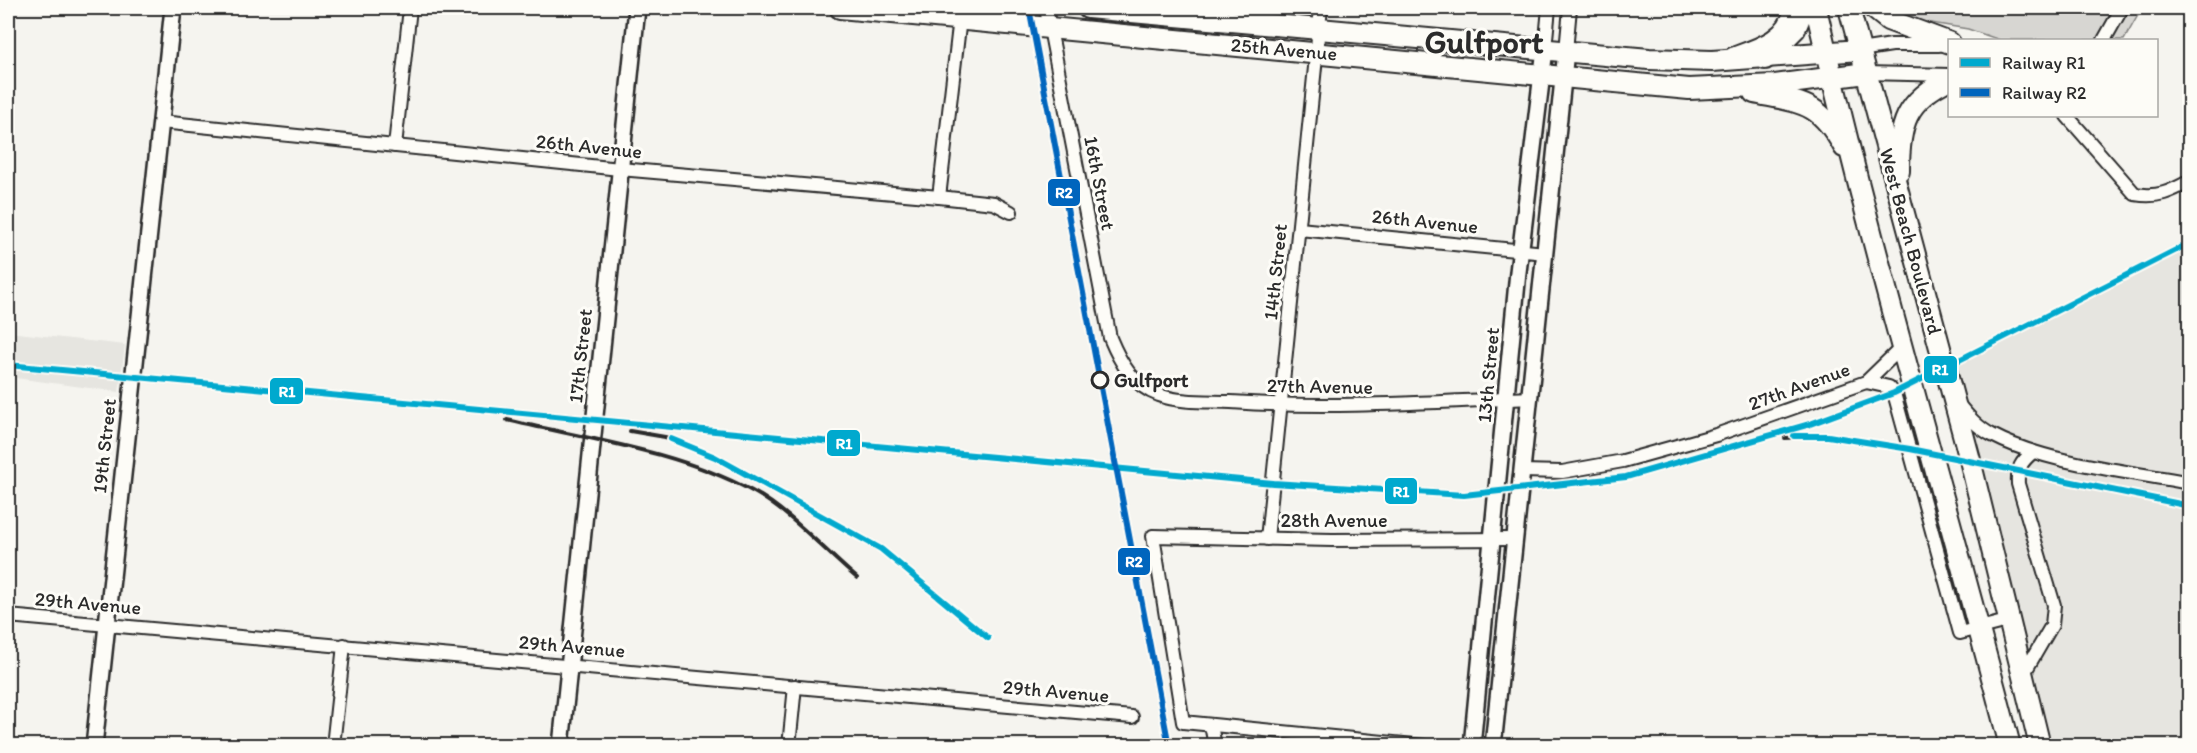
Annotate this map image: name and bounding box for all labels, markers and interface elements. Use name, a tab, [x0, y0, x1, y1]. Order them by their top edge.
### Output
district label: Gulfport	[1425, 23, 1543, 61]
street label: 25th Avenue	[1230, 32, 1338, 66]
legend	[1948, 39, 2158, 117]
text: Railway R1	[2002, 52, 2085, 74]
text: Railway R2	[2002, 82, 2087, 104]
street label: 26th Avenue	[535, 128, 643, 164]
street label: 16th Street	[1079, 134, 1121, 233]
street label: West Beach Boulevard	[1875, 145, 1947, 337]
line badge: R2	[1047, 178, 1081, 207]
text: R2	[1055, 183, 1074, 202]
street label: 26th Avenue	[1371, 203, 1479, 239]
street label: 14th Street	[1258, 222, 1292, 321]
street label: 17th Street	[563, 307, 597, 404]
street label: 13th Street	[1472, 326, 1504, 424]
line badge: R1	[1923, 355, 1958, 384]
street label: 27th Avenue	[1745, 357, 1853, 415]
text: R1	[1931, 360, 1949, 379]
place label: Gulfport	[1114, 368, 1189, 393]
marker: Gulfport	[1091, 371, 1109, 389]
street label: 27th Avenue	[1267, 373, 1373, 399]
line badge: R1	[269, 377, 304, 405]
text: R1	[278, 382, 296, 401]
street label: 19th Street	[87, 397, 121, 495]
line badge: R1	[826, 429, 861, 457]
text: R1	[835, 434, 853, 453]
line badge: R1	[1384, 477, 1418, 505]
text: R1	[1392, 482, 1410, 501]
street label: 28th Avenue	[1280, 508, 1388, 532]
line badge: R2	[1117, 547, 1151, 576]
text: R2	[1125, 552, 1144, 571]
street label: 29th Avenue	[34, 586, 142, 620]
street label: 29th Avenue	[518, 629, 626, 663]
street label: 29th Avenue	[1002, 674, 1110, 708]

